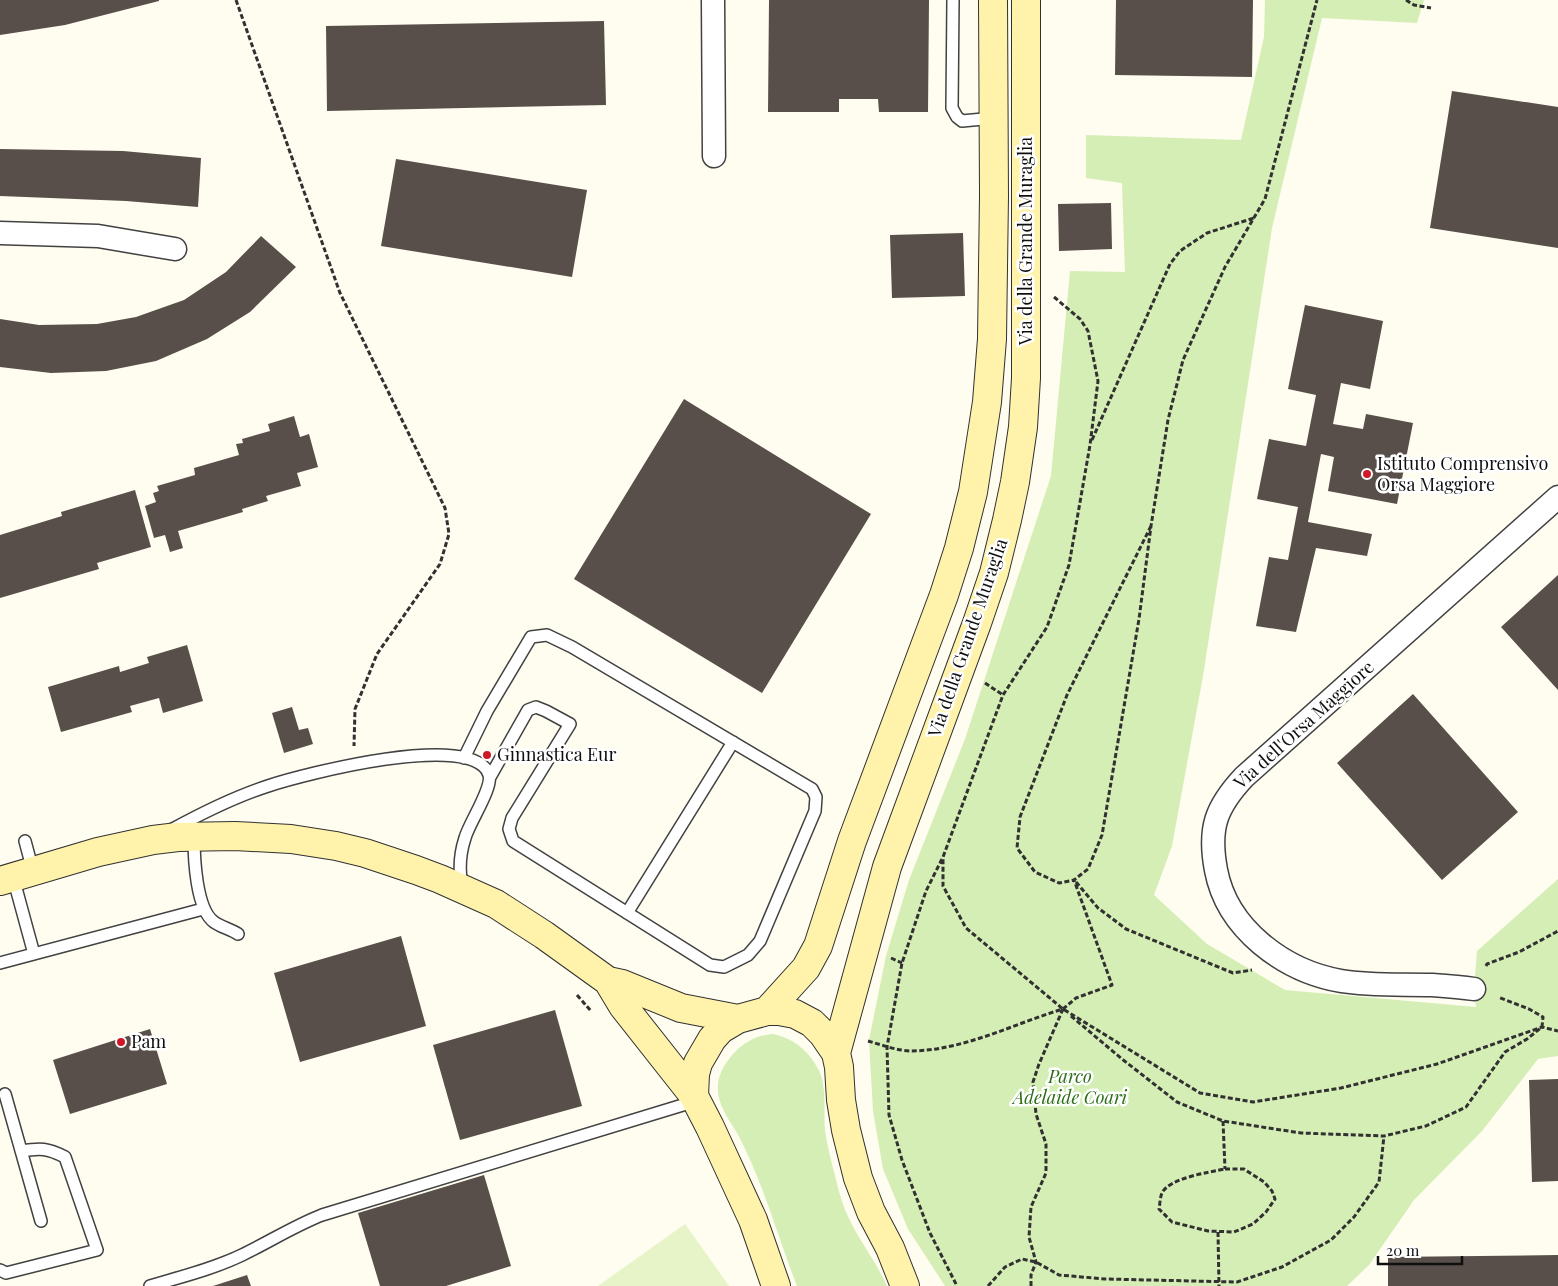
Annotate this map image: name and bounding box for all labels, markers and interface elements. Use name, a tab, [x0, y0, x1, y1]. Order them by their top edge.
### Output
street label: Via della Grande Muraglia	[1013, 137, 1037, 346]
place label: Istituto Comprensivo Orsa Maggiore	[1377, 451, 1548, 496]
marker: Istituto Comprensivo Orsa Maggiore	[1361, 468, 1373, 480]
street label: Via della Grande Muraglia	[921, 535, 1012, 741]
street label: Via dell'Orsa Maggiore	[1227, 655, 1378, 794]
place label: Ginnastica Eur	[497, 742, 616, 766]
marker: Ginnastica Eur	[481, 749, 493, 761]
place label: Pam	[131, 1029, 166, 1053]
marker: Pam	[115, 1036, 127, 1048]
park label: Parco Adelaide Coari	[1011, 1064, 1128, 1109]
scale bar	[1378, 1234, 1462, 1266]
text: 20 m	[1386, 1240, 1420, 1260]

